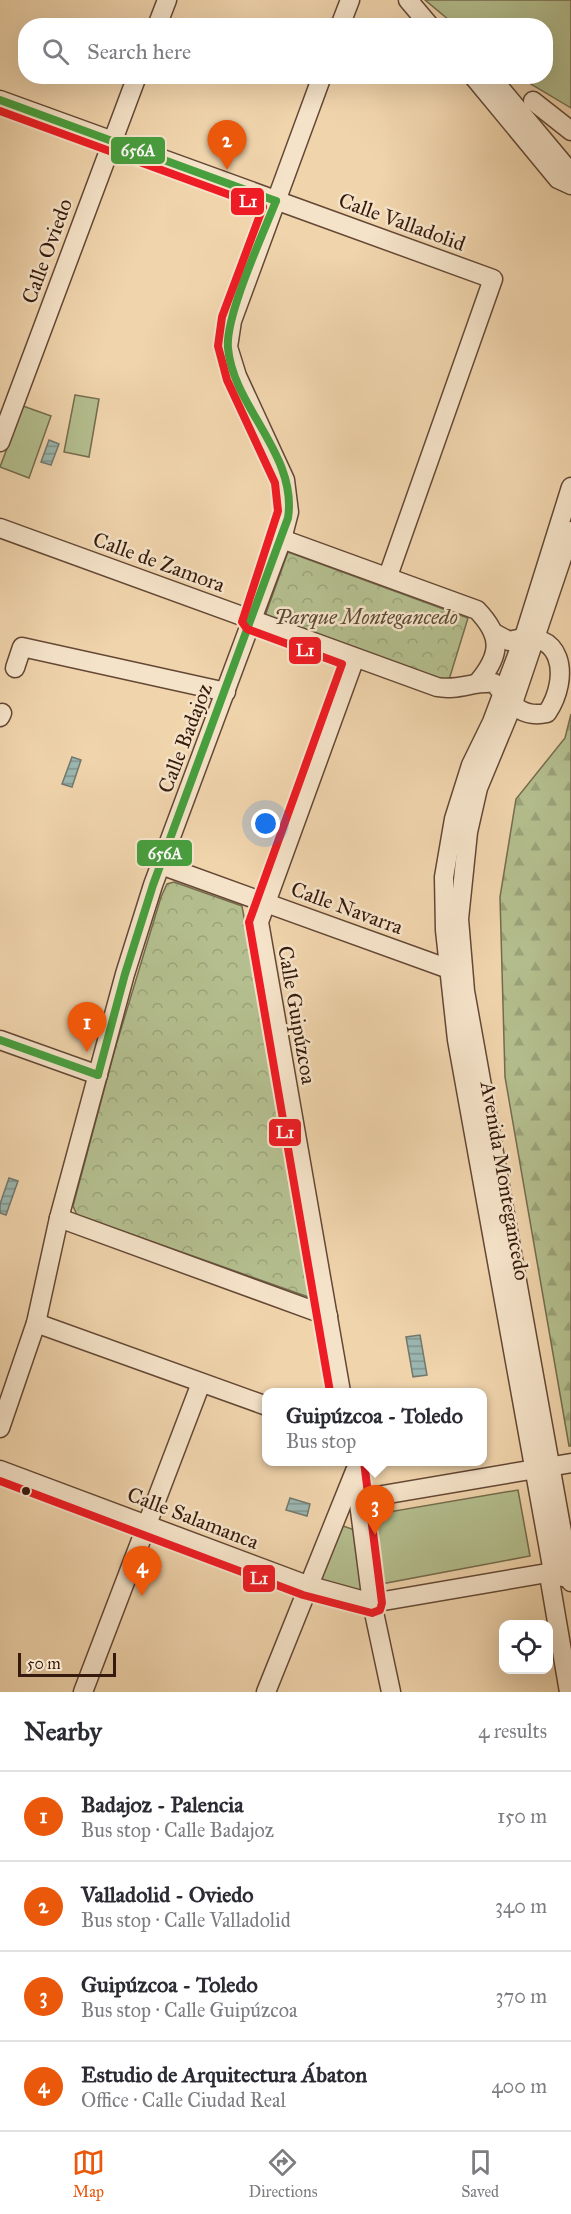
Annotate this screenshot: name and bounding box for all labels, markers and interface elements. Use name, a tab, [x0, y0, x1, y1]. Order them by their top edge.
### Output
search box	[18, 18, 553, 84]
icon: search	[39, 35, 72, 68]
text: Search here	[87, 38, 191, 65]
pin: 2	[208, 120, 246, 170]
line badge: 656A	[110, 136, 166, 165]
text: 656A	[121, 141, 156, 160]
line badge: L1	[230, 187, 265, 216]
street label: Calle Valladolid	[335, 187, 469, 257]
text: L1	[239, 192, 258, 211]
street label: Calle Oviedo	[16, 195, 78, 307]
street label: Calle de Zamora	[89, 526, 229, 598]
park label: Parque Montegancedo	[274, 604, 458, 630]
line badge: L1	[288, 636, 322, 665]
text: L1	[296, 641, 315, 660]
street label: Calle Badajoz	[152, 679, 218, 797]
your location	[251, 809, 280, 838]
line badge: 656A	[136, 839, 193, 867]
text: 656A	[148, 844, 183, 863]
street label: Calle Navarra	[287, 876, 407, 940]
street label: Calle Guipúzcoa	[272, 944, 322, 1086]
pin: 1	[68, 1002, 106, 1052]
street label: Avenida Montegancedo	[475, 1079, 535, 1283]
line badge: L1	[268, 1118, 302, 1147]
text: L1	[276, 1123, 295, 1142]
popup	[262, 1388, 487, 1466]
text: Guipúzcoa - Toledo	[286, 1402, 463, 1429]
text: Bus stop	[286, 1429, 356, 1453]
street label: Calle Salamanca	[124, 1481, 263, 1555]
unlabelled marker	[20, 1485, 32, 1497]
pin: 3	[356, 1486, 394, 1535]
pin: 4	[122, 1546, 162, 1596]
line badge: L1	[242, 1564, 276, 1593]
text: L1	[250, 1569, 269, 1588]
map controls	[499, 1620, 553, 1674]
button: locate	[499, 1620, 553, 1674]
scale bar	[18, 1650, 116, 1678]
text: 50 m	[27, 1654, 61, 1673]
text: Nearby	[24, 1715, 102, 1747]
text: 4 results	[478, 1719, 547, 1743]
text: Badajoz - Palencia	[81, 1791, 244, 1818]
text: 1	[40, 1804, 47, 1828]
text: 150 m	[497, 1804, 547, 1828]
text: Bus stop · Calle Badajoz	[81, 1818, 274, 1842]
text: Valladolid - Oviedo	[81, 1881, 254, 1908]
text: 2	[39, 1894, 48, 1918]
text: 340 m	[495, 1894, 547, 1918]
text: Bus stop · Calle Valladolid	[81, 1908, 291, 1932]
text: Guipúzcoa - Toledo	[81, 1971, 258, 1998]
text: 3	[40, 1984, 48, 2008]
text: 370 m	[496, 1984, 547, 2008]
text: Bus stop · Calle Guipúzcoa	[81, 1998, 297, 2022]
text: Estudio de Arquitectura Ábaton	[81, 2061, 367, 2088]
text: 4	[38, 2074, 49, 2098]
text: 400 m	[491, 2074, 547, 2098]
text: Office · Calle Ciudad Real	[81, 2088, 286, 2112]
tab: Map	[72, 2146, 105, 2201]
tab: Directions	[249, 2146, 317, 2201]
tab: Saved	[461, 2146, 499, 2201]

